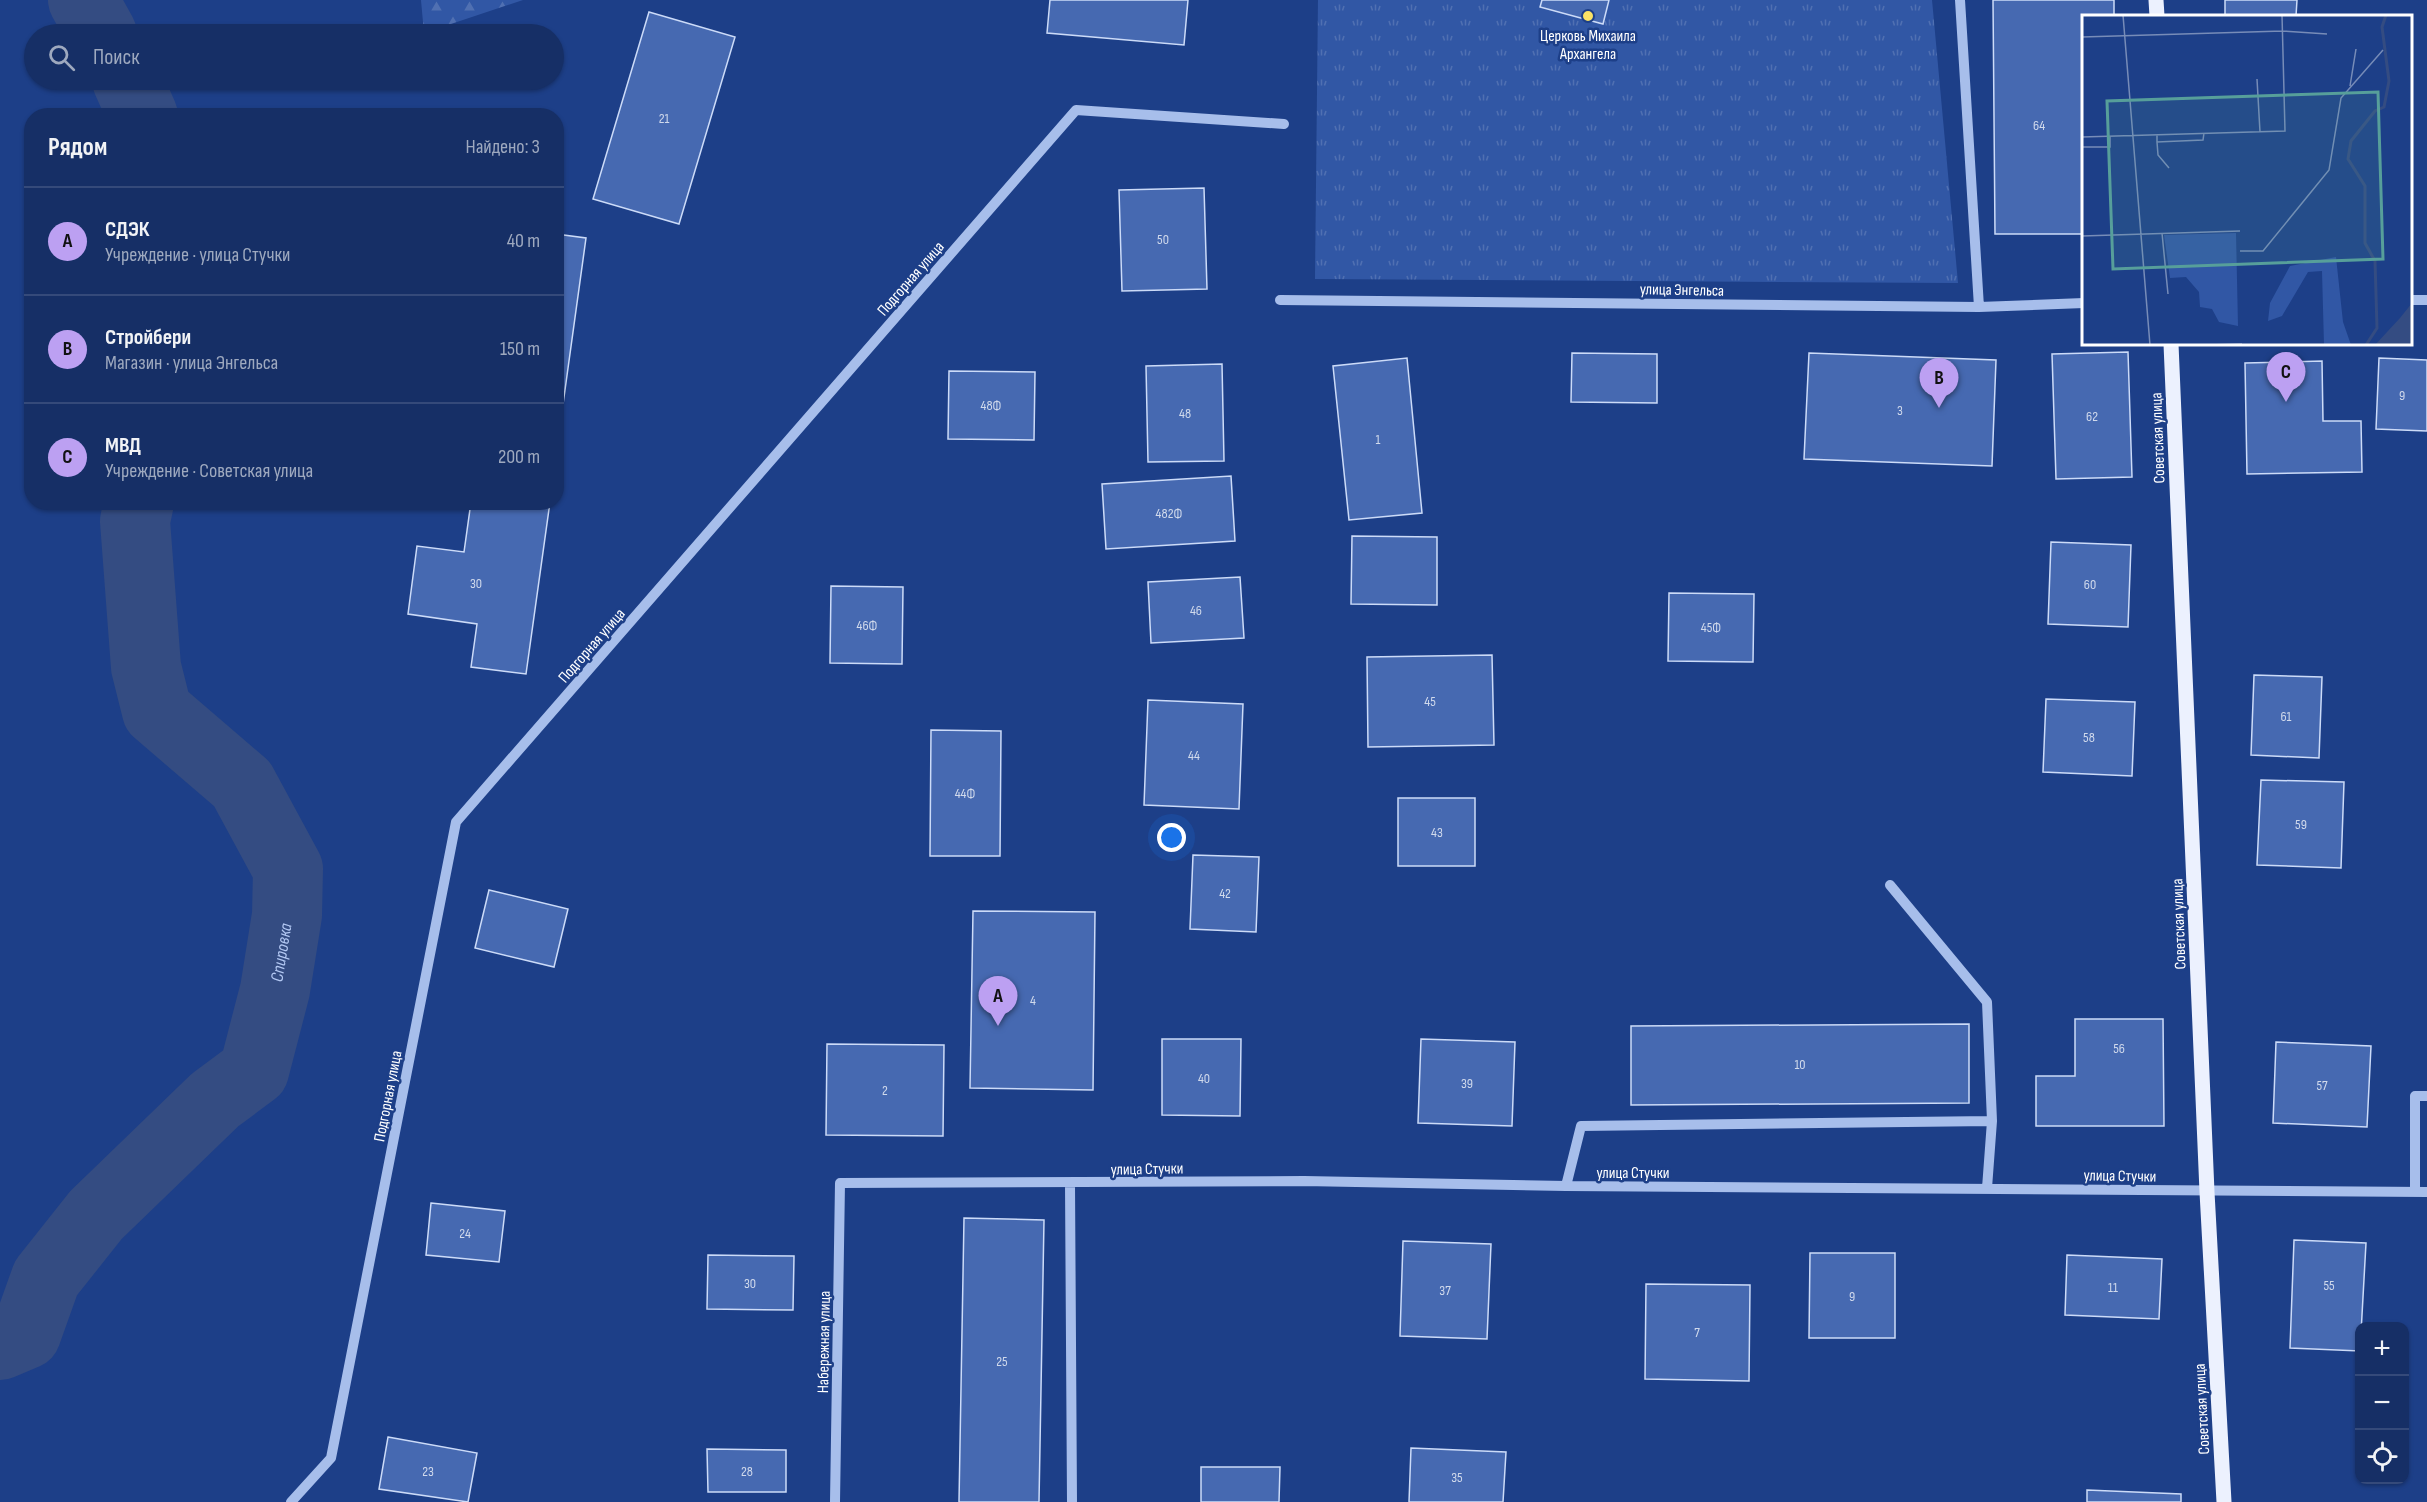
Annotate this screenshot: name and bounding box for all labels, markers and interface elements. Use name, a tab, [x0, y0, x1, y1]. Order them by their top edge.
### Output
marker: Церковь Михаила Архангела	[1581, 9, 1595, 23]
inset map	[2082, 15, 2412, 345]
search box	[24, 24, 564, 90]
place label: Церковь Михаила Архангела	[1540, 27, 1636, 64]
icon: search	[45, 41, 78, 74]
text: Поиск	[93, 44, 139, 71]
house number: 21	[659, 110, 669, 127]
house number: 64	[2033, 117, 2045, 134]
text: Рядом	[48, 132, 107, 163]
text: Найдено: 3	[466, 135, 540, 159]
text: СДЭК	[105, 216, 150, 243]
text: A	[63, 229, 72, 253]
text: 40 m	[507, 229, 540, 253]
house number: 50	[1157, 231, 1169, 248]
street label: Подгорная улица	[874, 238, 949, 320]
text: Учреждение · улица Стучки	[105, 243, 290, 267]
street label: улица Энгельса	[1640, 280, 1724, 301]
text: Стройбери	[105, 324, 191, 351]
text: B	[63, 337, 72, 361]
text: 150 m	[500, 337, 540, 361]
text: Магазин · улица Энгельса	[105, 351, 278, 375]
pin: C	[2266, 352, 2306, 402]
pin: B	[1920, 358, 1958, 408]
house number: 9	[2399, 387, 2405, 404]
street label: Советская улица	[2147, 392, 2170, 484]
house number: 48Ф	[981, 397, 1002, 414]
house number: 3	[1897, 402, 1903, 419]
house number: 48	[1179, 405, 1191, 422]
house number: 62	[2086, 408, 2098, 425]
house number: 1	[1376, 431, 1381, 448]
text: МВД	[105, 432, 141, 459]
text: C	[62, 445, 73, 469]
text: 200 m	[498, 445, 540, 469]
text: Учреждение · Советская улица	[105, 459, 313, 483]
house number: 482Ф	[1156, 505, 1183, 522]
house number: 30	[470, 575, 482, 592]
house number: 60	[2084, 576, 2096, 593]
house number: 46	[1190, 602, 1202, 619]
street label: Подгорная улица	[555, 605, 630, 687]
house number: 46Ф	[857, 617, 878, 634]
house number: 45Ф	[1701, 619, 1721, 636]
house number: 45	[1424, 693, 1436, 710]
house number: 61	[2280, 708, 2292, 725]
house number: 58	[2083, 729, 2095, 746]
house number: 44	[1188, 747, 1200, 764]
house number: 44Ф	[955, 785, 975, 802]
house number: 59	[2295, 816, 2307, 833]
your location	[1157, 823, 1186, 852]
house number: 43	[1431, 824, 1443, 841]
street label: Советская улица	[2168, 878, 2191, 970]
house number: 42	[1219, 885, 1231, 902]
water label: Спировка	[266, 921, 297, 983]
pin: A	[978, 976, 1018, 1026]
house number: 4	[1030, 992, 1036, 1009]
house number: 56	[2113, 1040, 2125, 1057]
street label: Подгорная улица	[370, 1049, 407, 1143]
house number: 10	[1794, 1056, 1806, 1073]
house number: 40	[1198, 1070, 1210, 1087]
house number: 39	[1461, 1075, 1473, 1092]
house number: 57	[2316, 1077, 2328, 1094]
house number: 2	[882, 1082, 888, 1099]
street label: улица Стучки	[1110, 1159, 1184, 1180]
street label: улица Стучки	[1597, 1164, 1669, 1183]
street label: улица Стучки	[2083, 1166, 2157, 1187]
house number: 24	[459, 1225, 471, 1242]
house number: 30	[744, 1275, 756, 1292]
house number: 55	[2323, 1277, 2335, 1294]
house number: 11	[2108, 1279, 2118, 1296]
house number: 37	[1439, 1282, 1451, 1299]
house number: 9	[1849, 1288, 1855, 1305]
street label: Набережная улица	[814, 1291, 835, 1393]
map controls	[2355, 1322, 2409, 1484]
button: +	[2355, 1322, 2409, 1376]
house number: 7	[1694, 1324, 1700, 1341]
house number: 25	[996, 1353, 1008, 1370]
street label: Советская улица	[2191, 1363, 2214, 1455]
button: −	[2355, 1376, 2409, 1430]
button: locate	[2355, 1430, 2409, 1484]
house number: 23	[422, 1463, 434, 1480]
house number: 28	[741, 1463, 753, 1480]
house number: 35	[1451, 1469, 1463, 1486]

